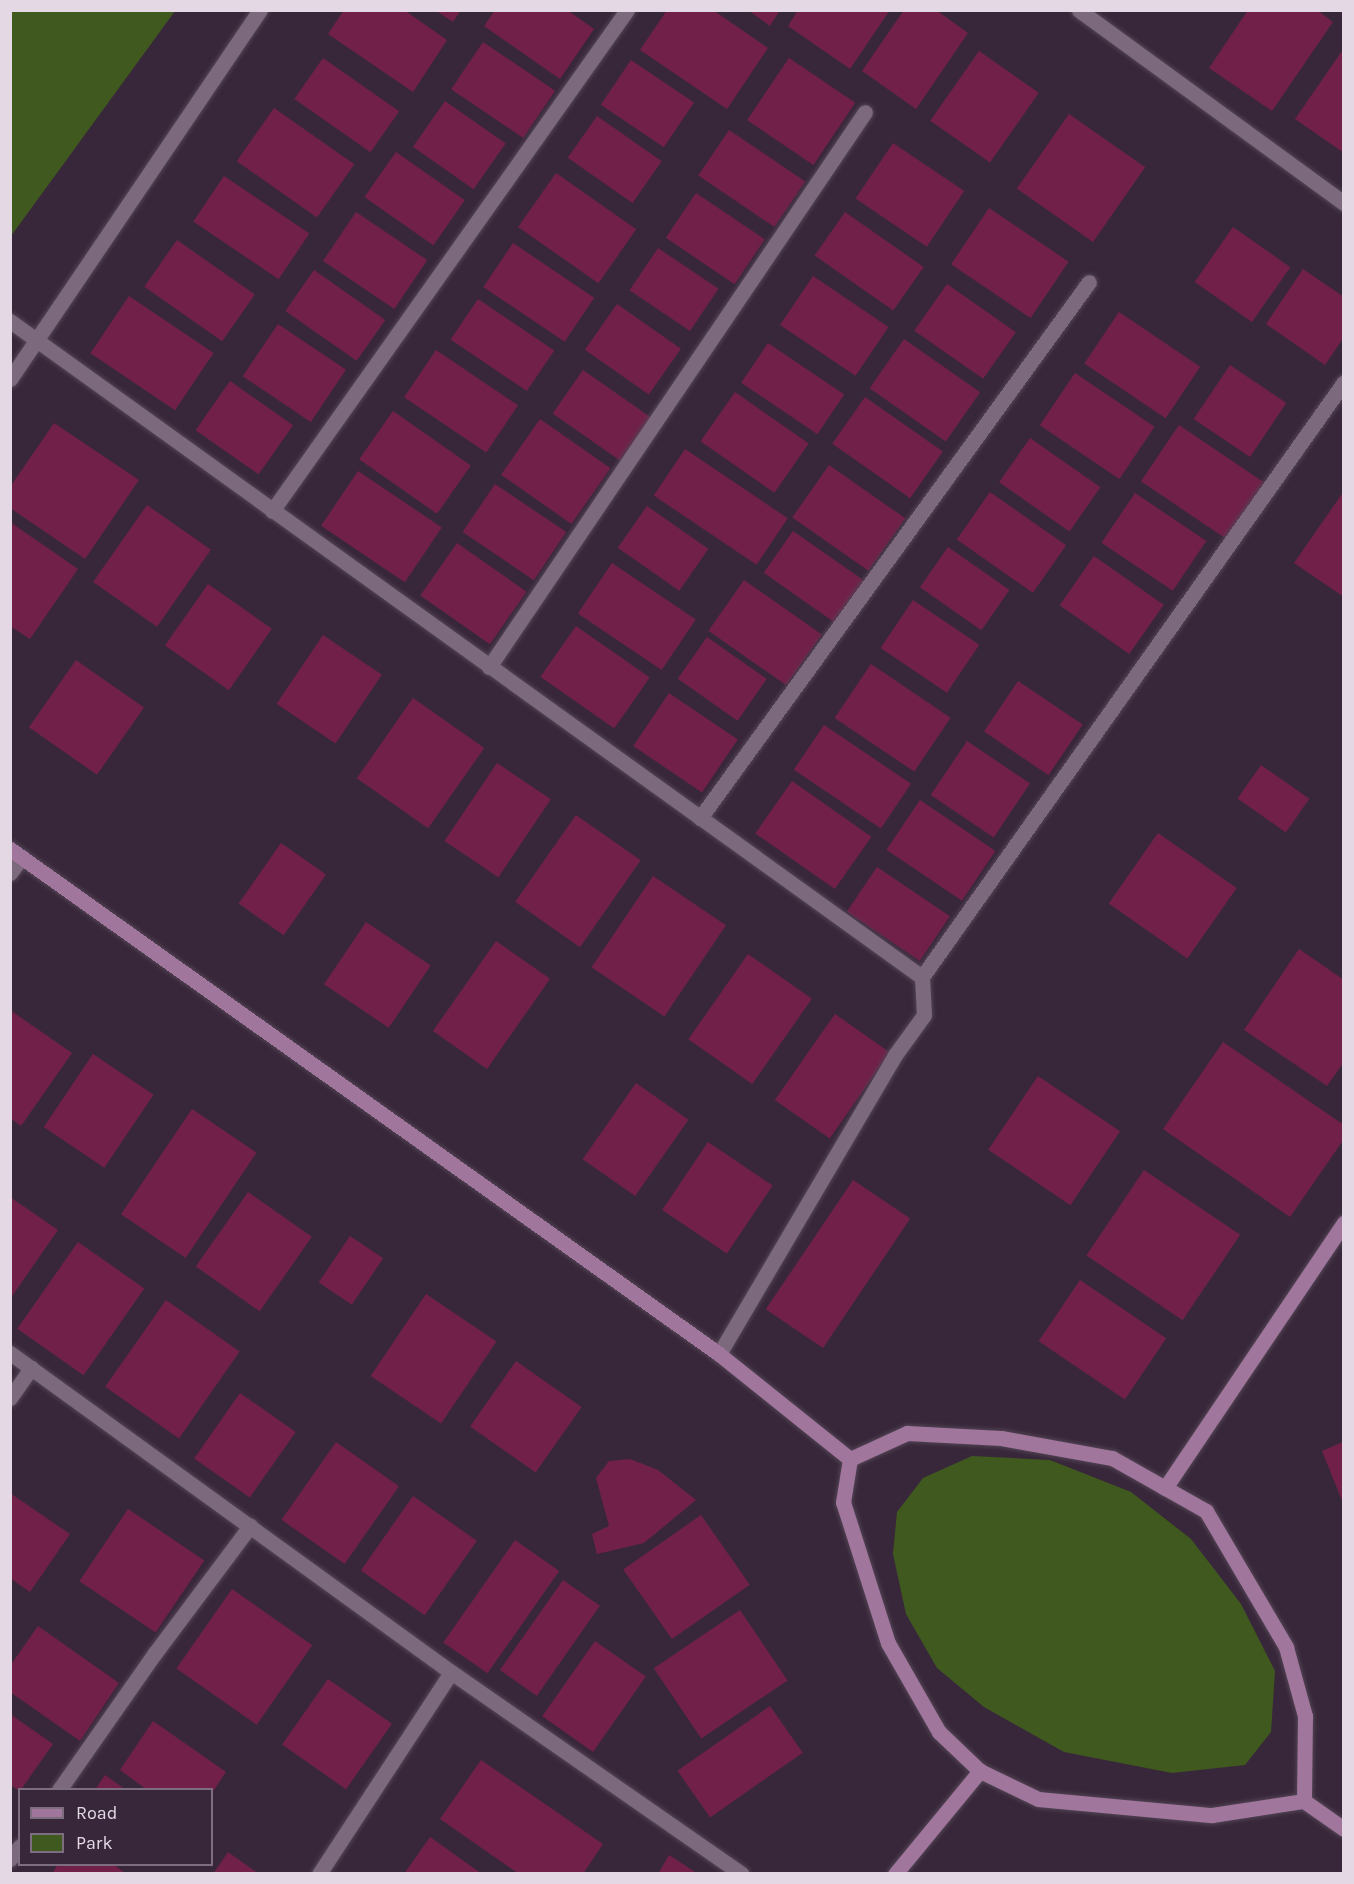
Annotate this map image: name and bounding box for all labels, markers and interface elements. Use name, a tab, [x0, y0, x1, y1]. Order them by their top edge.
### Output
legend	[18, 1788, 213, 1866]
text: Road	[76, 1802, 117, 1824]
text: Park	[76, 1832, 113, 1854]

